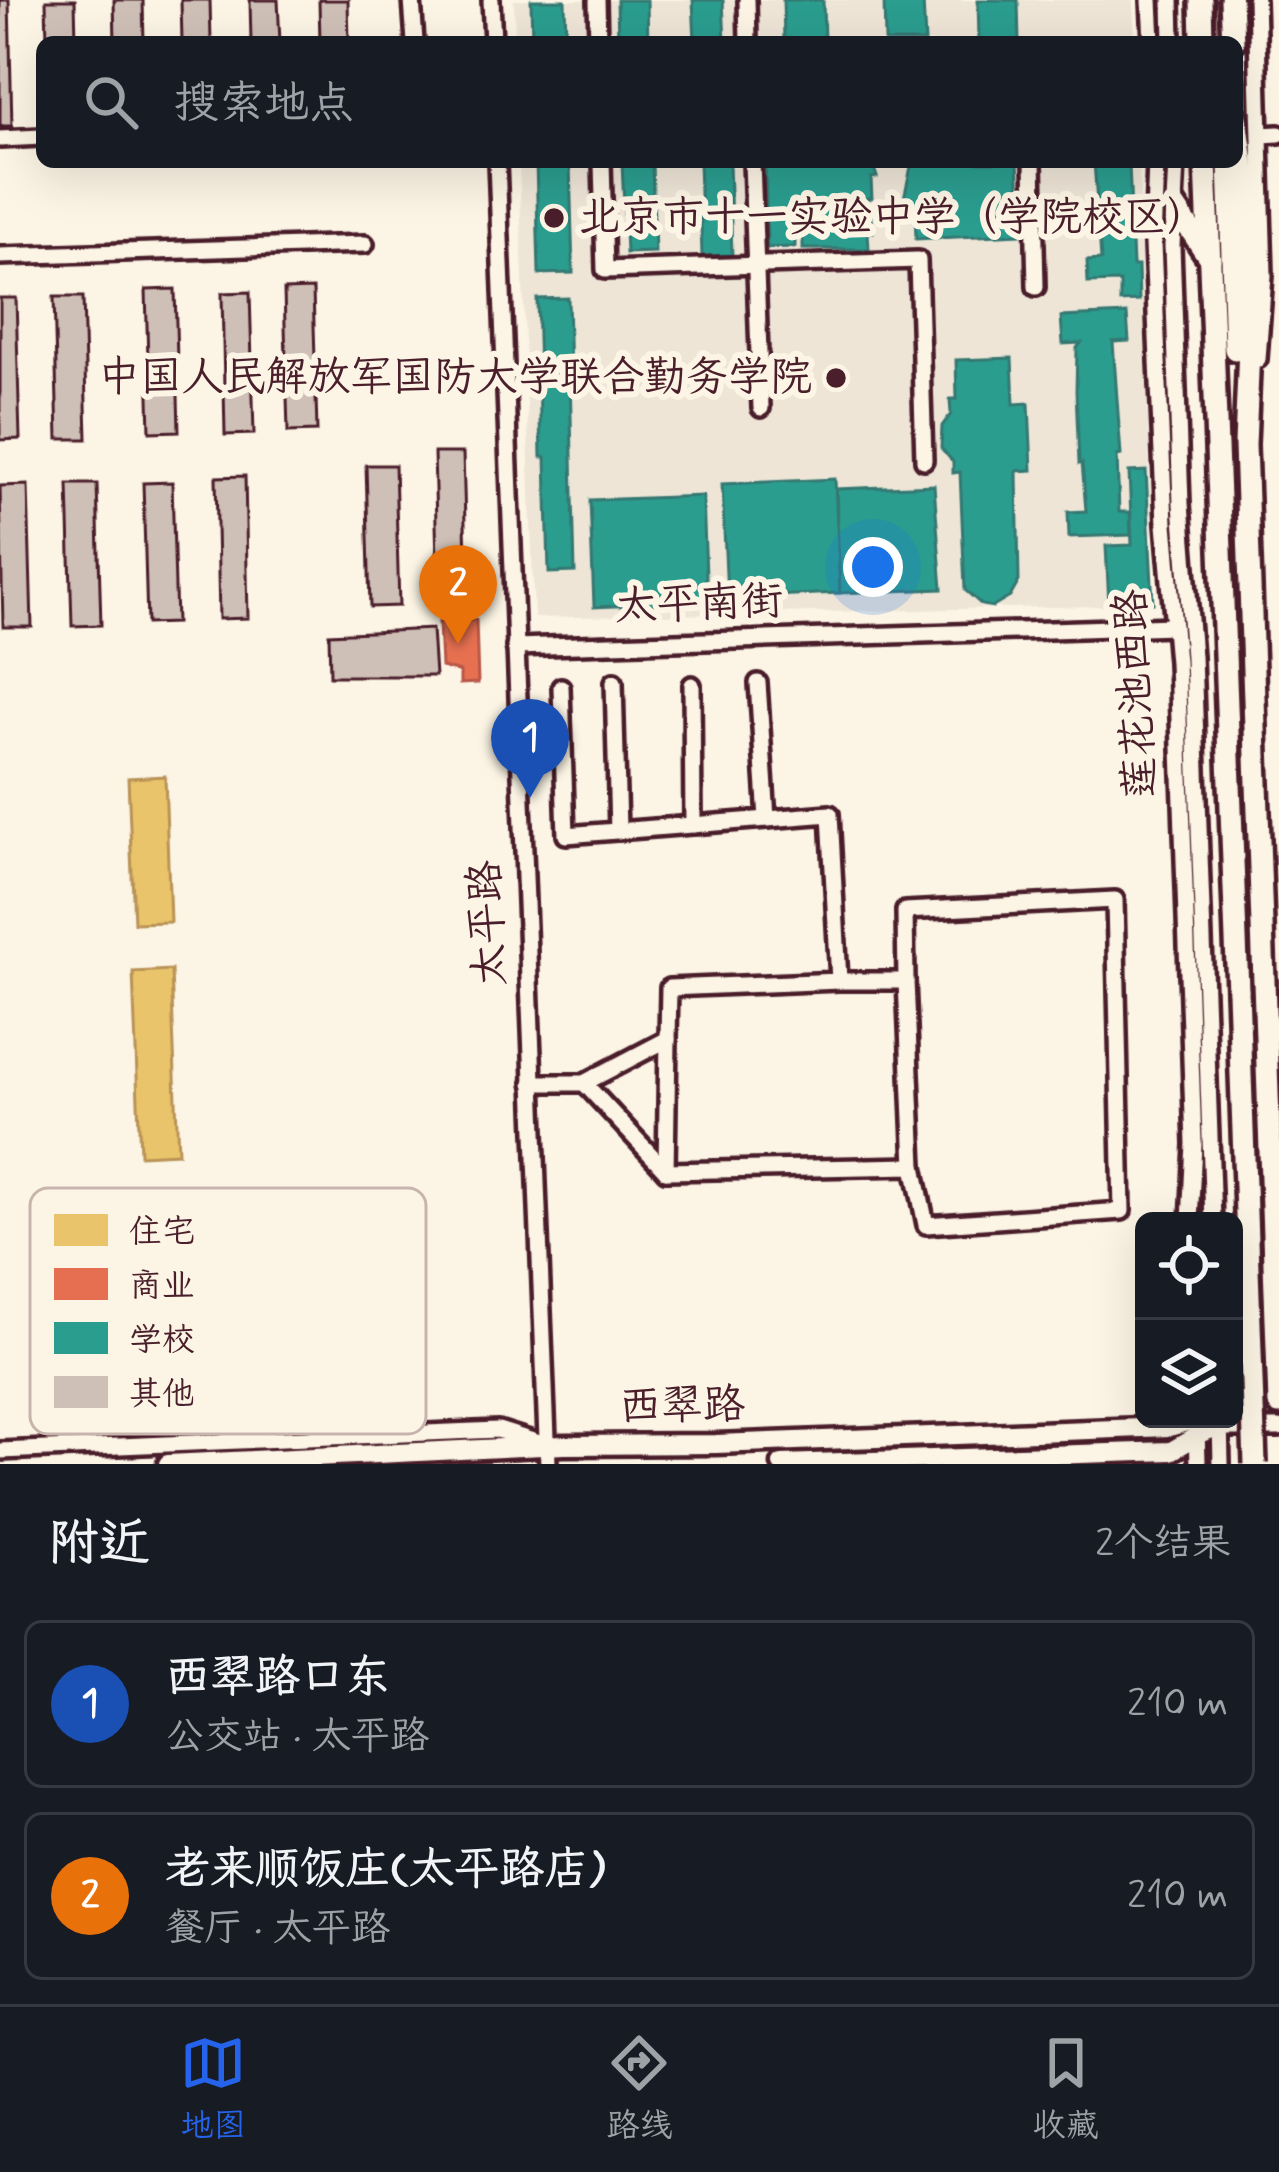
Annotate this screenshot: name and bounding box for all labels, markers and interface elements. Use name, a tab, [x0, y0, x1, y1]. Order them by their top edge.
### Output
search box	[36, 36, 1243, 168]
icon: search	[78, 69, 144, 135]
text: 搜索地点	[174, 75, 354, 134]
place label: 北京市十一实验中学（学院校区）	[578, 191, 1208, 246]
marker: 北京市十一实验中学（学院校区）	[541, 205, 567, 231]
place label: 中国人民解放军国防大学联合勤务学院	[98, 351, 812, 406]
marker: 中国人民解放军国防大学联合勤务学院	[823, 365, 849, 391]
your location	[843, 537, 903, 597]
pin: 2	[419, 545, 497, 644]
street label: 太平南街	[614, 575, 784, 635]
street label: 莲花池西路	[1104, 588, 1170, 800]
pin: 1	[491, 699, 569, 798]
street label: 太平路	[458, 859, 520, 987]
legend	[30, 1188, 426, 1434]
text: 住宅	[129, 1211, 195, 1255]
map controls	[1135, 1212, 1243, 1428]
button: locate	[1135, 1212, 1243, 1320]
text: 商业	[129, 1265, 195, 1309]
text: 学校	[129, 1319, 195, 1363]
button: layers	[1135, 1320, 1243, 1428]
text: 其他	[129, 1373, 195, 1417]
street label: 西翠路	[619, 1378, 745, 1436]
text: 附近	[48, 1512, 150, 1578]
text: 2个结果	[1095, 1519, 1231, 1570]
text: 西翠路口东	[165, 1649, 390, 1708]
text: 1	[81, 1679, 99, 1730]
text: 210 m	[1127, 1679, 1228, 1730]
text: 公交站 · 太平路	[165, 1712, 429, 1763]
text: 老来顺饭庄(太平路店)	[165, 1841, 605, 1900]
text: 2	[80, 1871, 100, 1922]
text: 210 m	[1127, 1871, 1228, 1922]
text: 餐厅 · 太平路	[165, 1904, 390, 1955]
tab: 地图	[180, 2030, 246, 2149]
tab: 路线	[606, 2030, 672, 2149]
tab: 收藏	[1033, 2030, 1099, 2149]

